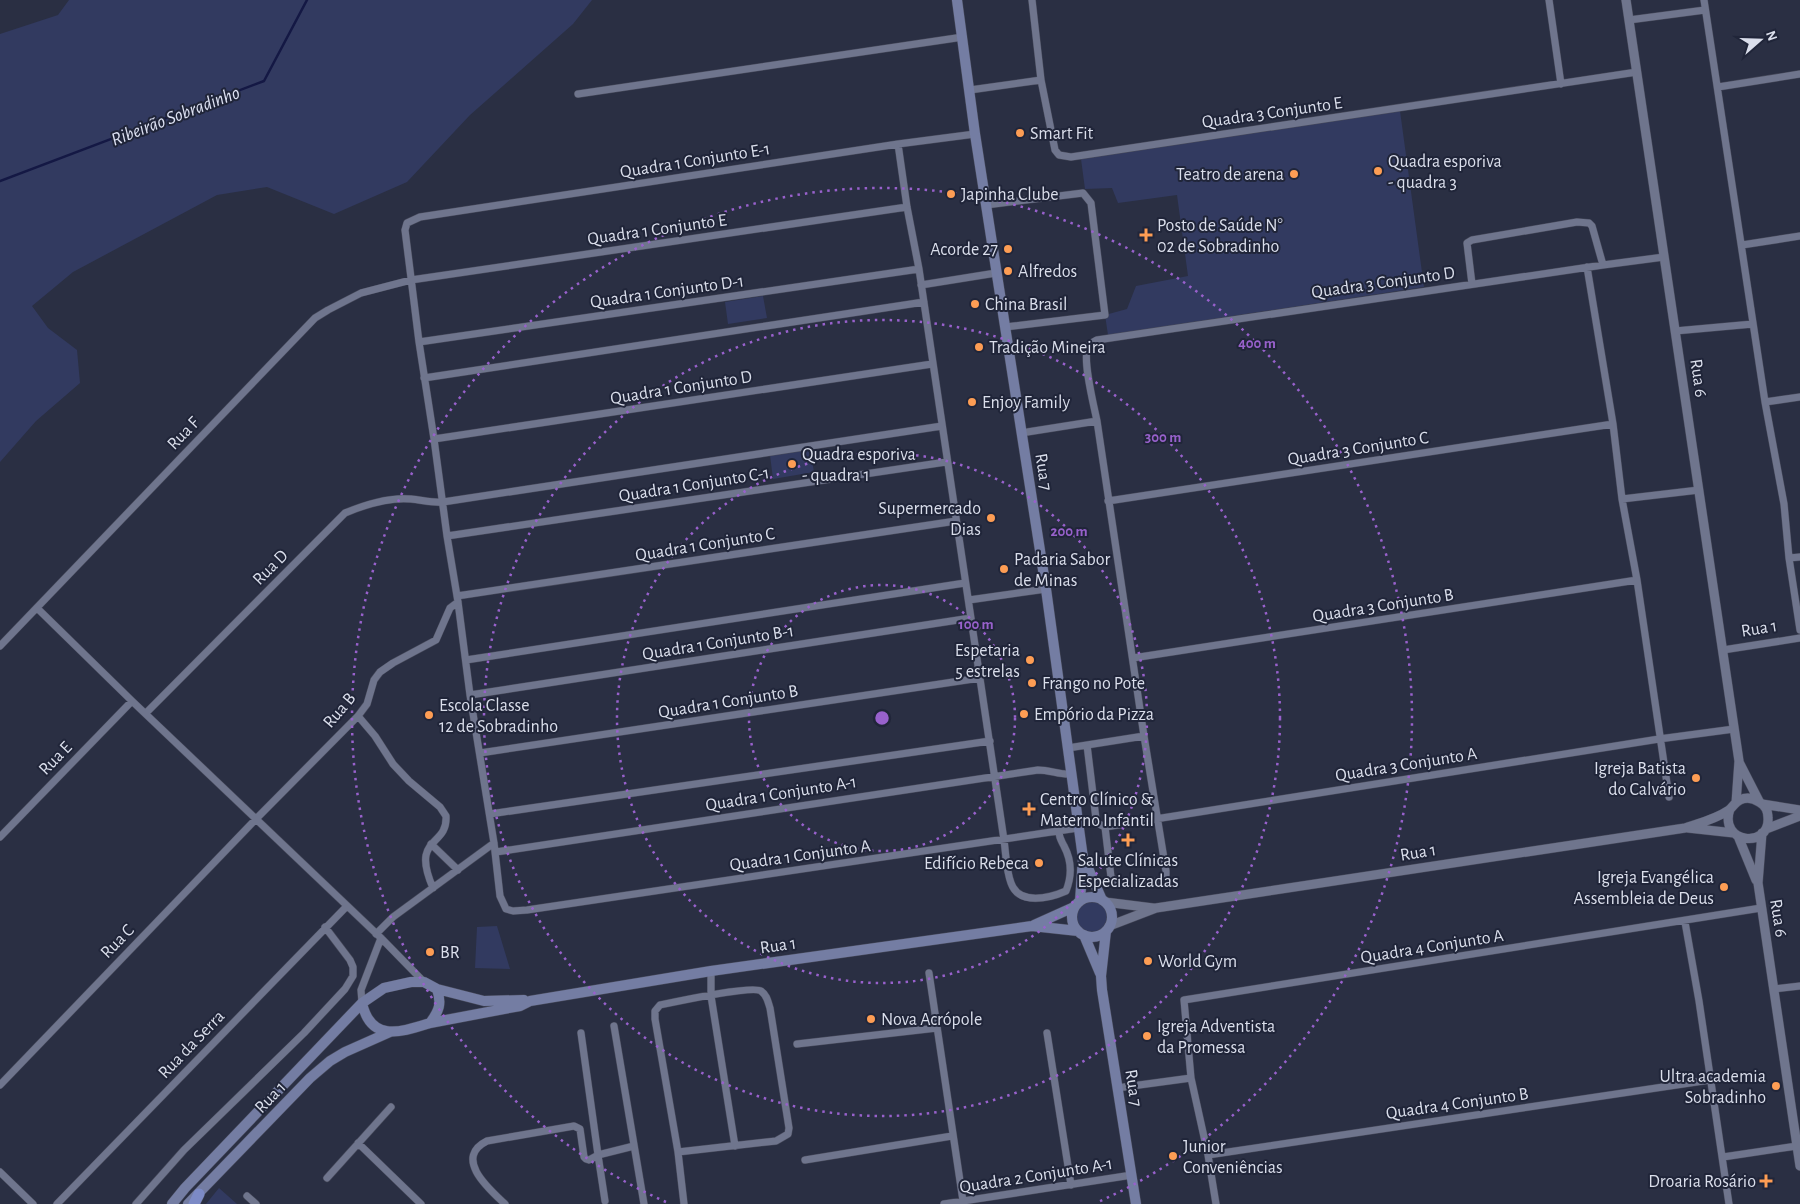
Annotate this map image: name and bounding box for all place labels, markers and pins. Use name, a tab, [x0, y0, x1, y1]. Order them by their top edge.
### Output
place label: Smart Fit	[1030, 125, 1094, 143]
marker: Smart Fit	[1014, 127, 1026, 139]
place label: Quadra esporiva - quadra 3	[1388, 153, 1502, 192]
marker: Quadra esporiva - quadra 3	[1372, 165, 1384, 177]
place label: Teatro de arena	[1176, 166, 1284, 184]
marker: Teatro de arena	[1288, 168, 1300, 180]
place label: Japinha Clube	[961, 186, 1059, 204]
marker: Japinha Clube	[945, 188, 957, 200]
place label: Posto de Saúde N° 02 de Sobradinho	[1157, 217, 1283, 256]
marker: Posto de Saúde N° 02 de Sobradinho	[1139, 228, 1153, 242]
place label: Acorde 27	[930, 241, 998, 259]
marker: Acorde 27	[1002, 243, 1014, 255]
place label: Alfredos	[1018, 263, 1077, 281]
marker: Alfredos	[1002, 265, 1014, 277]
place label: China Brasil	[985, 296, 1068, 314]
marker: China Brasil	[969, 298, 981, 310]
place label: Tradição Mineira	[989, 339, 1106, 357]
marker: Tradição Mineira	[973, 341, 985, 353]
place label: Enjoy Family	[982, 394, 1070, 412]
marker: Enjoy Family	[966, 396, 978, 408]
place label: Quadra esporiva - quadra 1	[802, 446, 916, 485]
marker: Quadra esporiva - quadra 1	[786, 458, 798, 470]
place label: Supermercado Dias	[878, 500, 981, 539]
marker: Supermercado Dias	[985, 512, 997, 524]
place label: Padaria Sabor de Minas	[1014, 551, 1110, 590]
marker: Padaria Sabor de Minas	[998, 563, 1010, 575]
place label: Espetaria 5 estrelas	[955, 642, 1020, 681]
marker: Espetaria 5 estrelas	[1024, 654, 1036, 666]
place label: Frango no Pote	[1042, 675, 1145, 693]
marker: Frango no Pote	[1026, 677, 1038, 689]
place label: Escola Classe 12 de Sobradinho	[439, 697, 558, 736]
place label: Empório da Pizza	[1034, 706, 1154, 724]
marker: Empório da Pizza	[1018, 708, 1030, 720]
marker: Escola Classe 12 de Sobradinho	[423, 709, 435, 721]
centre of rings	[873, 709, 891, 727]
place label: Igreja Batista do Calvário	[1594, 760, 1686, 799]
marker: Igreja Batista do Calvário	[1690, 772, 1702, 784]
place label: Centro Clínico & Materno Infantil	[1040, 791, 1154, 830]
marker: Centro Clínico & Materno Infantil	[1022, 802, 1036, 816]
marker: Salute Clínicas Especializadas	[1121, 833, 1135, 847]
place label: Salute Clínicas Especializadas	[1077, 852, 1179, 891]
place label: Edifício Rebeca	[924, 855, 1029, 873]
marker: Edifício Rebeca	[1033, 857, 1045, 869]
place label: Igreja Evangélica Assembleia de Deus	[1574, 869, 1714, 908]
marker: Igreja Evangélica Assembleia de Deus	[1718, 881, 1730, 893]
place label: BR	[440, 944, 460, 962]
marker: BR	[424, 946, 436, 958]
place label: World Gym	[1158, 953, 1237, 971]
marker: World Gym	[1142, 955, 1154, 967]
place label: Nova Acrópole	[881, 1011, 982, 1029]
marker: Nova Acrópole	[865, 1013, 877, 1025]
place label: Igreja Adventista da Promessa	[1157, 1018, 1275, 1057]
marker: Igreja Adventista da Promessa	[1141, 1030, 1153, 1042]
place label: Ultra academia Sobradinho	[1660, 1068, 1766, 1107]
marker: Ultra academia Sobradinho	[1770, 1080, 1782, 1092]
place label: Junior Conveniências	[1183, 1138, 1283, 1177]
marker: Junior Conveniências	[1167, 1150, 1179, 1162]
place label: Droaria Rosário	[1648, 1173, 1756, 1191]
marker: Droaria Rosário	[1760, 1175, 1772, 1187]

